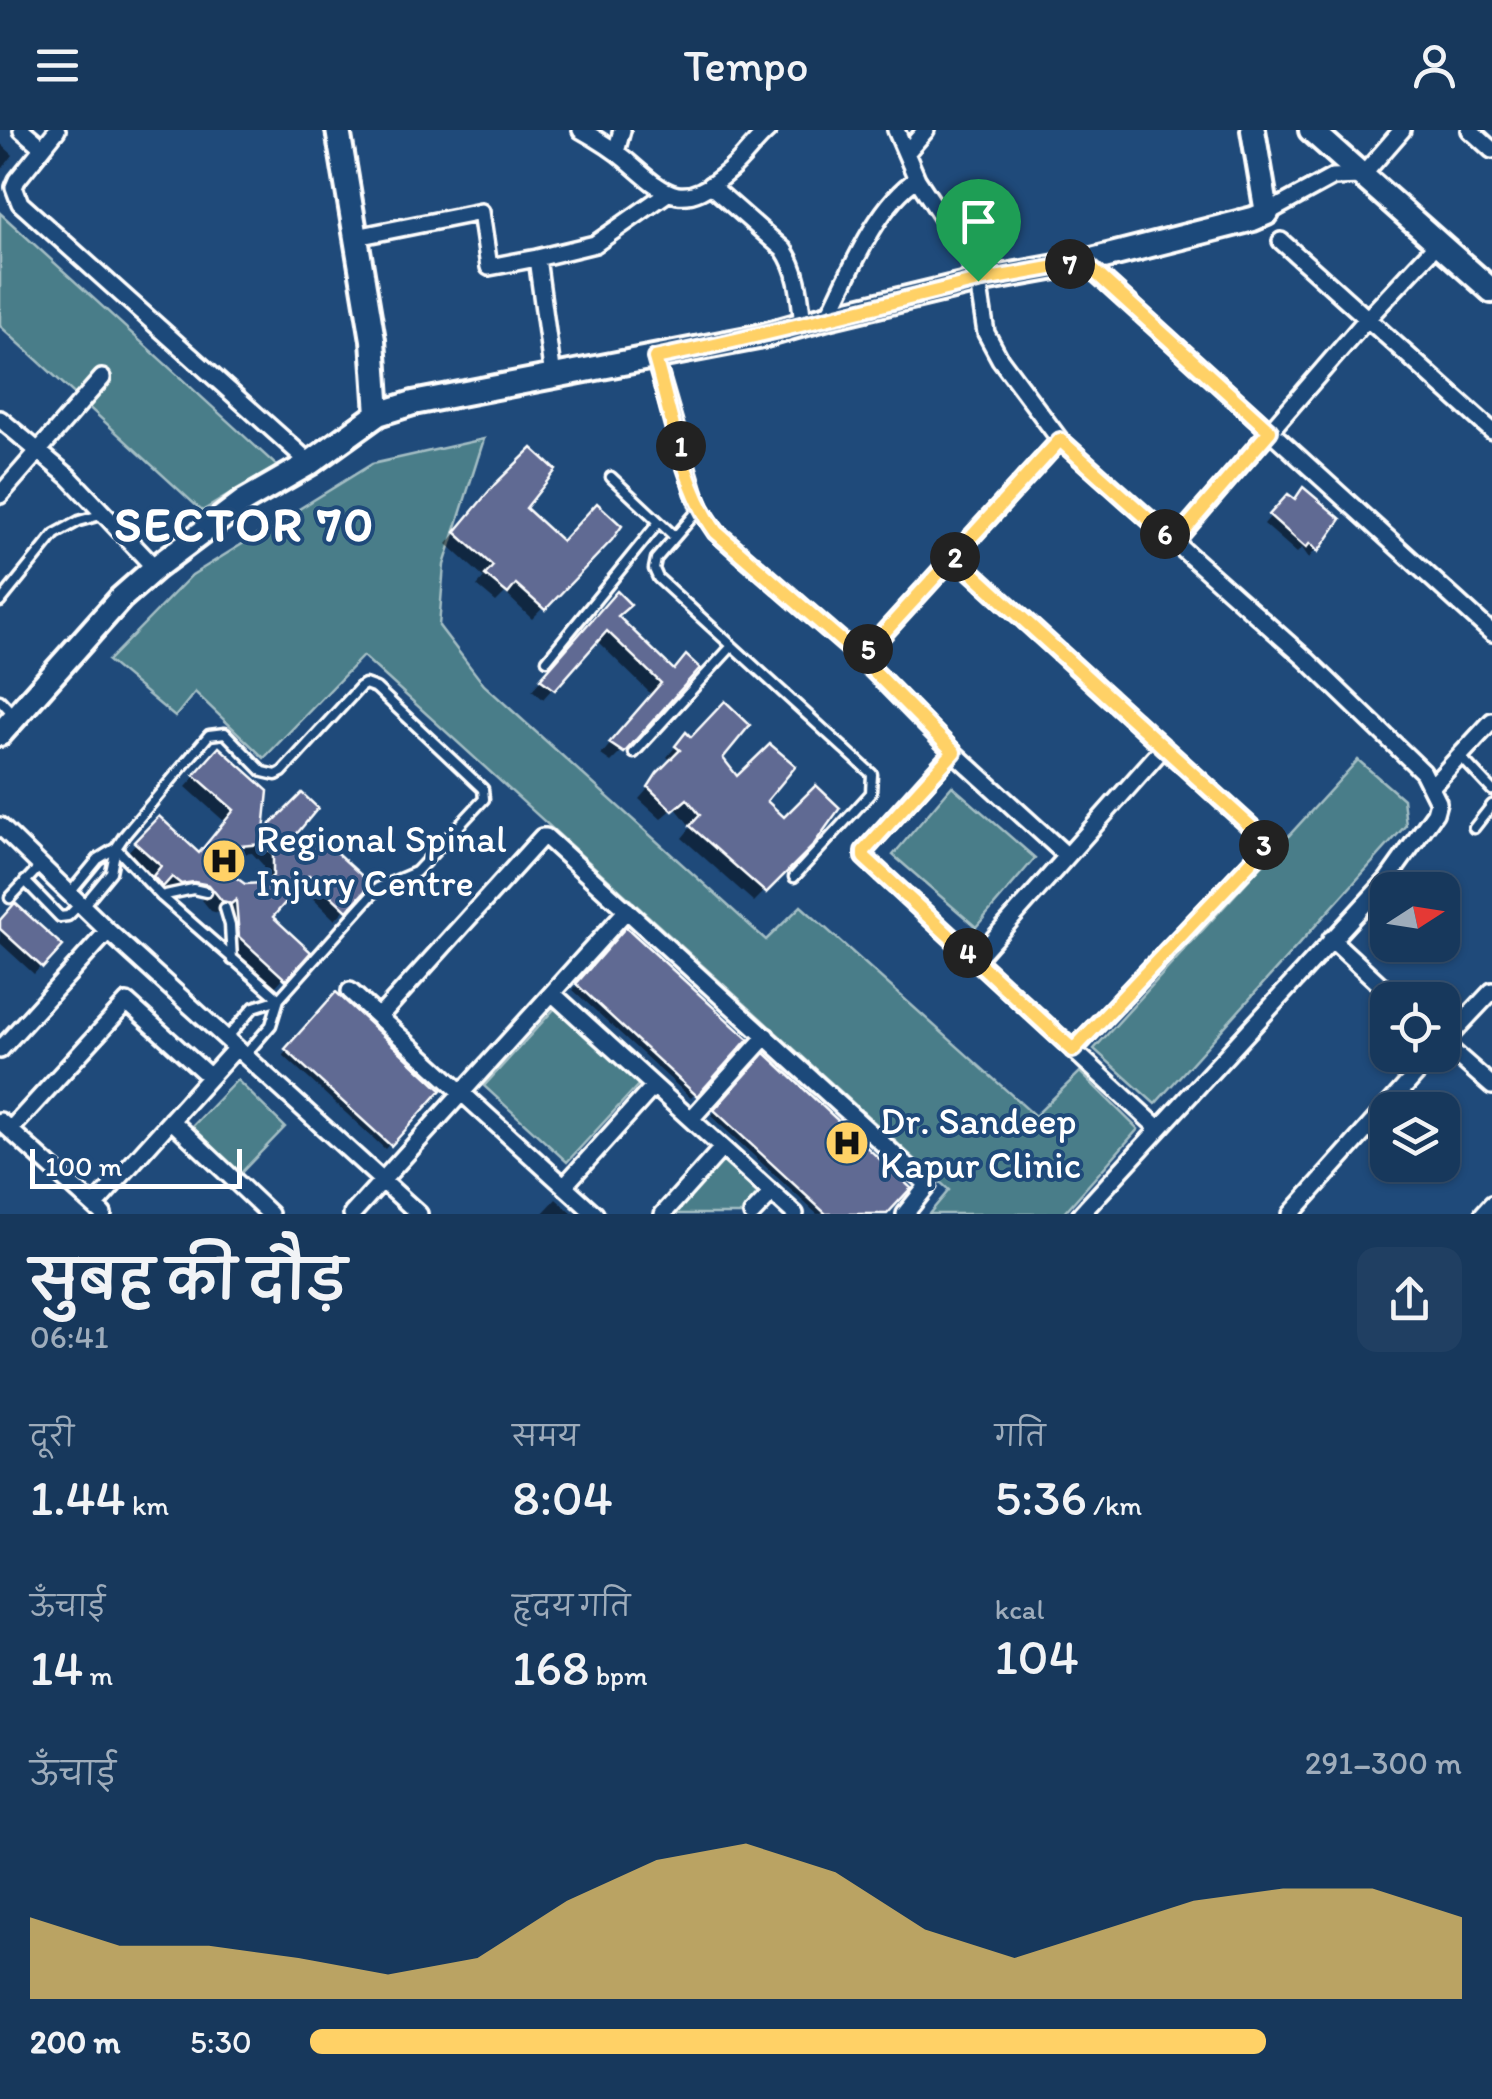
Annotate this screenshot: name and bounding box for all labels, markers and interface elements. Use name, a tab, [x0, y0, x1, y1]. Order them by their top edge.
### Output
icon: menu	[30, 38, 85, 93]
text: Tempo	[683, 38, 809, 92]
icon: person	[1407, 38, 1462, 93]
pin	[936, 179, 1021, 282]
icon: arrive	[951, 194, 1006, 249]
pin: 7	[1045, 239, 1095, 289]
text: 7	[1063, 247, 1077, 281]
pin: 1	[656, 421, 706, 471]
text: 1	[675, 429, 688, 463]
district label: SECTOR 70	[114, 495, 376, 553]
pin: 6	[1140, 509, 1190, 559]
text: 6	[1158, 517, 1172, 551]
pin: 2	[930, 532, 980, 582]
text: 2	[948, 540, 962, 574]
pin: 5	[843, 624, 893, 674]
text: 5	[861, 632, 875, 666]
place label: Regional Spinal Injury Centre	[256, 816, 507, 906]
pin: 3	[1239, 820, 1289, 870]
text: 3	[1256, 828, 1272, 862]
hospital icon: Regional Spinal Injury Centre	[201, 838, 247, 884]
north arrow	[1370, 872, 1460, 962]
map controls	[1370, 872, 1460, 1182]
pin: 4	[943, 928, 993, 978]
text: 4	[960, 936, 976, 970]
button: locate	[1370, 982, 1460, 1072]
button: layers	[1370, 1092, 1460, 1182]
place label: Dr. Sandeep Kapur Clinic	[880, 1098, 1081, 1188]
hospital icon: Dr. Sandeep Kapur Clinic	[824, 1120, 870, 1166]
scale bar	[30, 1144, 242, 1188]
text: 100 m	[45, 1149, 122, 1183]
text: सुबह की दौड़	[30, 1247, 346, 1313]
button: share	[1357, 1247, 1462, 1352]
text: 06:41	[30, 1318, 109, 1356]
text: दूरी	[30, 1419, 74, 1453]
text: समय	[512, 1419, 579, 1453]
text: गति	[995, 1419, 1046, 1453]
text: 1.44	[30, 1467, 126, 1528]
text: 8:04	[512, 1467, 613, 1528]
text: 5:36	[995, 1467, 1087, 1528]
text: km	[126, 1488, 169, 1522]
text: /km	[1087, 1488, 1142, 1522]
text: ऊँचाई	[30, 1589, 105, 1623]
text: हृदय गति	[512, 1589, 630, 1623]
text: kcal	[995, 1592, 1044, 1626]
text: 104	[995, 1626, 1079, 1687]
text: 14	[30, 1637, 83, 1698]
text: 168	[512, 1637, 589, 1698]
text: m	[83, 1658, 113, 1692]
text: bpm	[589, 1658, 648, 1692]
text: 291–300 m	[1305, 1744, 1462, 1782]
text: ऊँचाई	[30, 1755, 116, 1793]
text: 200 m	[30, 2023, 120, 2061]
text: 5:30	[190, 2023, 252, 2061]

